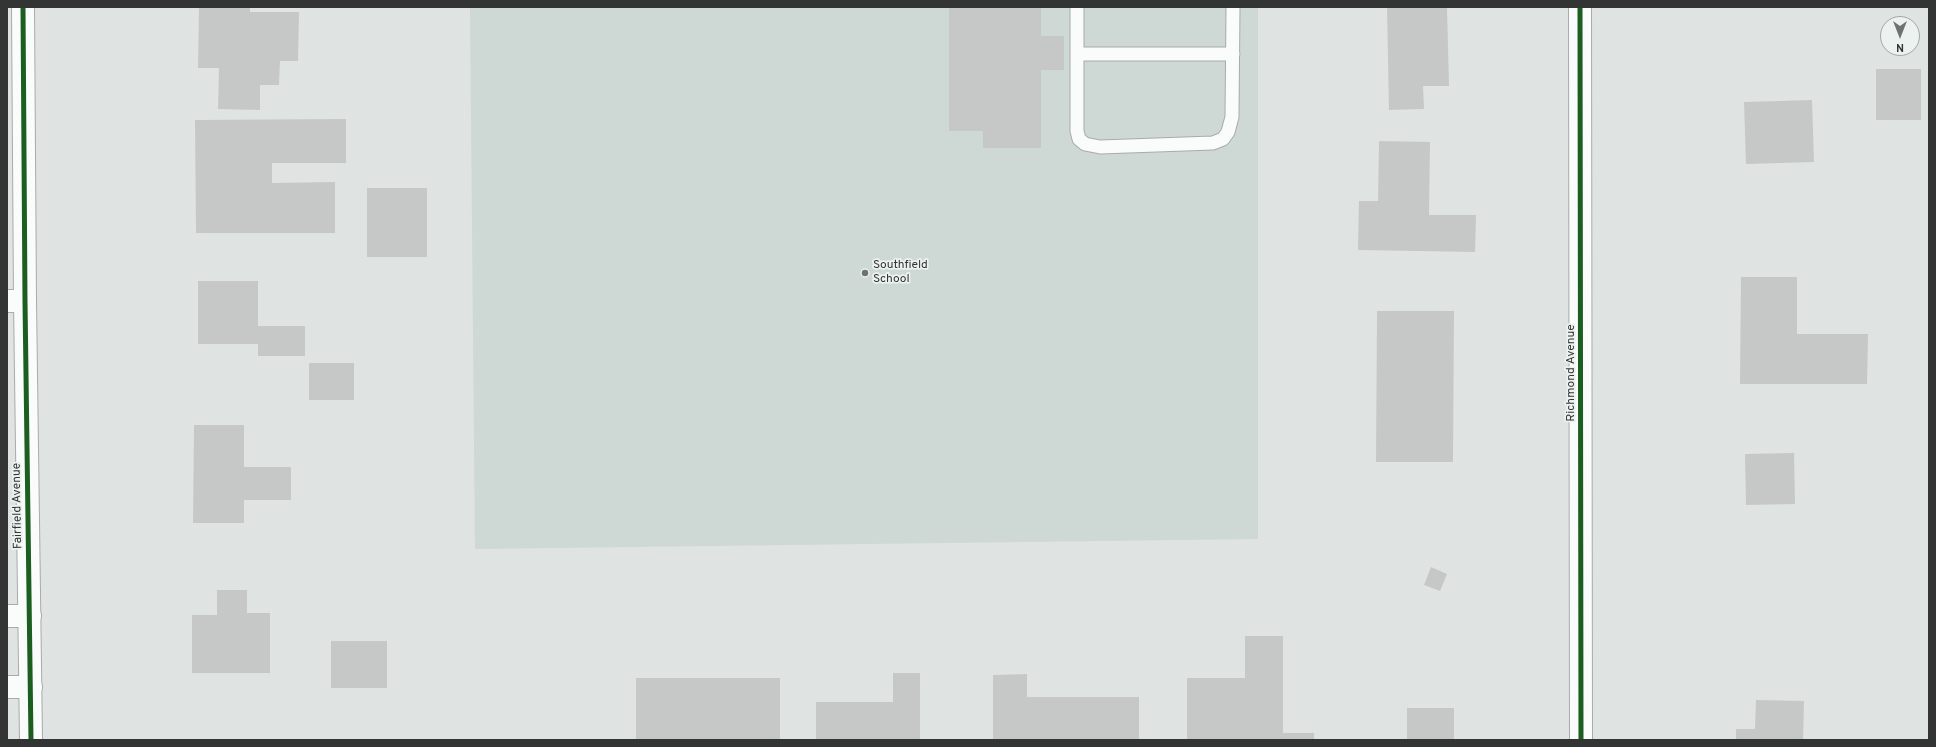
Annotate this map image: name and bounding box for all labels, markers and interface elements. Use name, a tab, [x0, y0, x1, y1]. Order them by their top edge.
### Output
north arrow	[1880, 16, 1920, 56]
text: N	[1896, 40, 1904, 54]
place label: Southfield School	[873, 259, 928, 287]
marker: Southfield School	[860, 268, 870, 278]
street label: Richmond Avenue	[1565, 324, 1579, 422]
street label: Fairfield Avenue	[10, 463, 26, 549]

